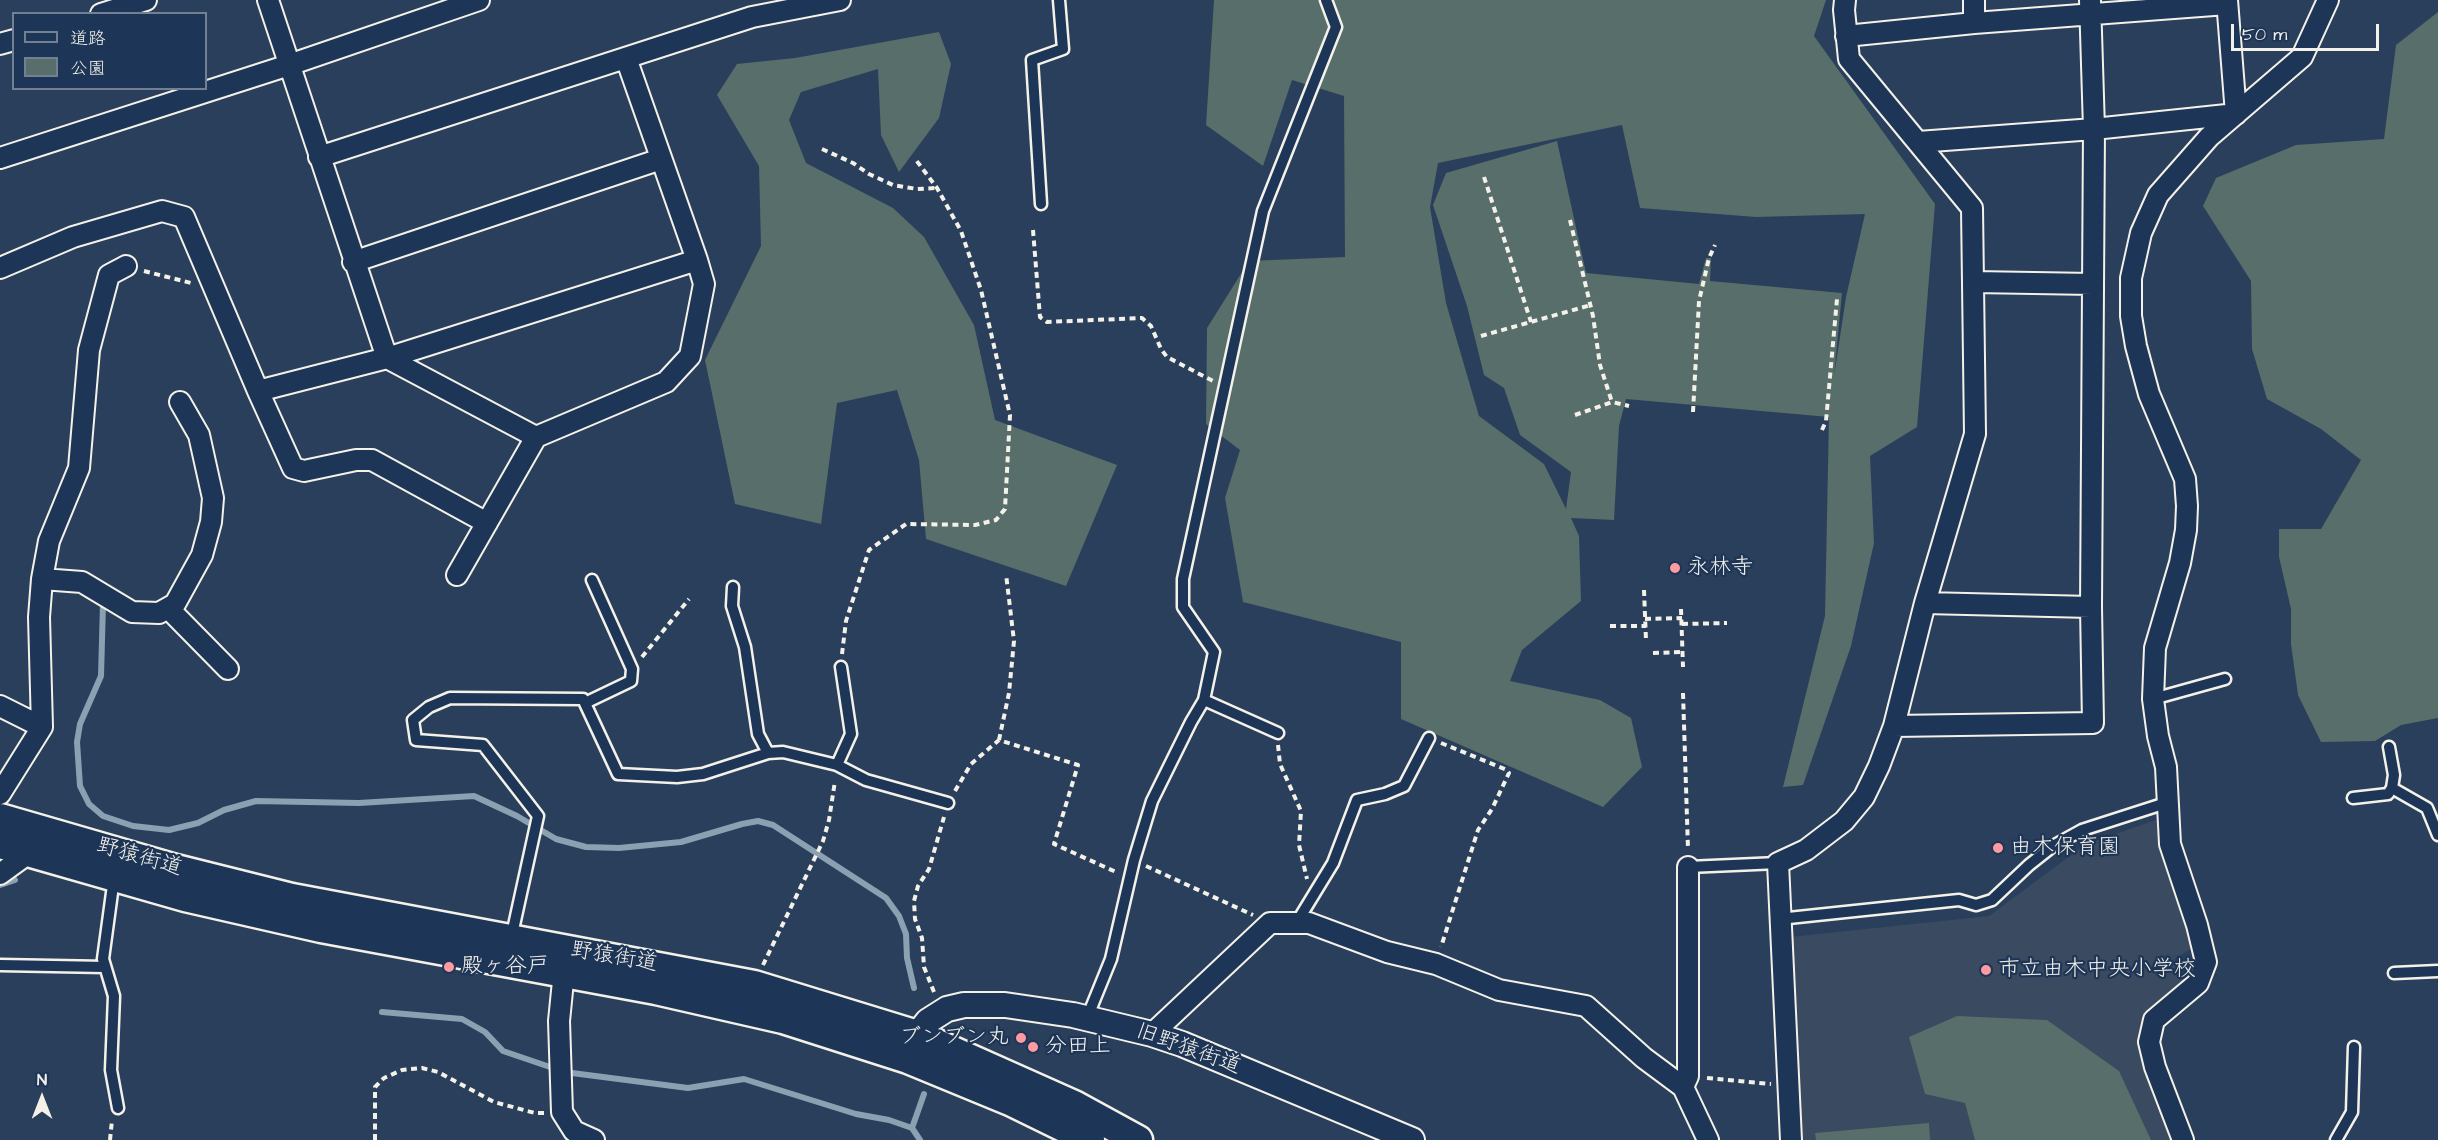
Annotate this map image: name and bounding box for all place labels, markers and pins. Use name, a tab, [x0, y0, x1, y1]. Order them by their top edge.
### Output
place label: 永林寺	[1687, 555, 1753, 581]
marker: 永林寺	[1668, 561, 1682, 575]
place label: 由木保育園	[2010, 835, 2120, 861]
marker: 由木保育園	[1991, 841, 2005, 855]
place label: 殿ヶ谷戸	[461, 954, 549, 980]
place label: 市立由木中央小学校	[1998, 957, 2196, 983]
marker: 殿ヶ谷戸	[442, 960, 456, 974]
marker: 市立由木中央小学校	[1979, 963, 1993, 977]
place label: ブンブン丸	[899, 1025, 1009, 1051]
marker: ブンブン丸	[1014, 1031, 1028, 1045]
place label: 分田上	[1045, 1034, 1111, 1060]
marker: 分田上	[1026, 1040, 1040, 1054]

